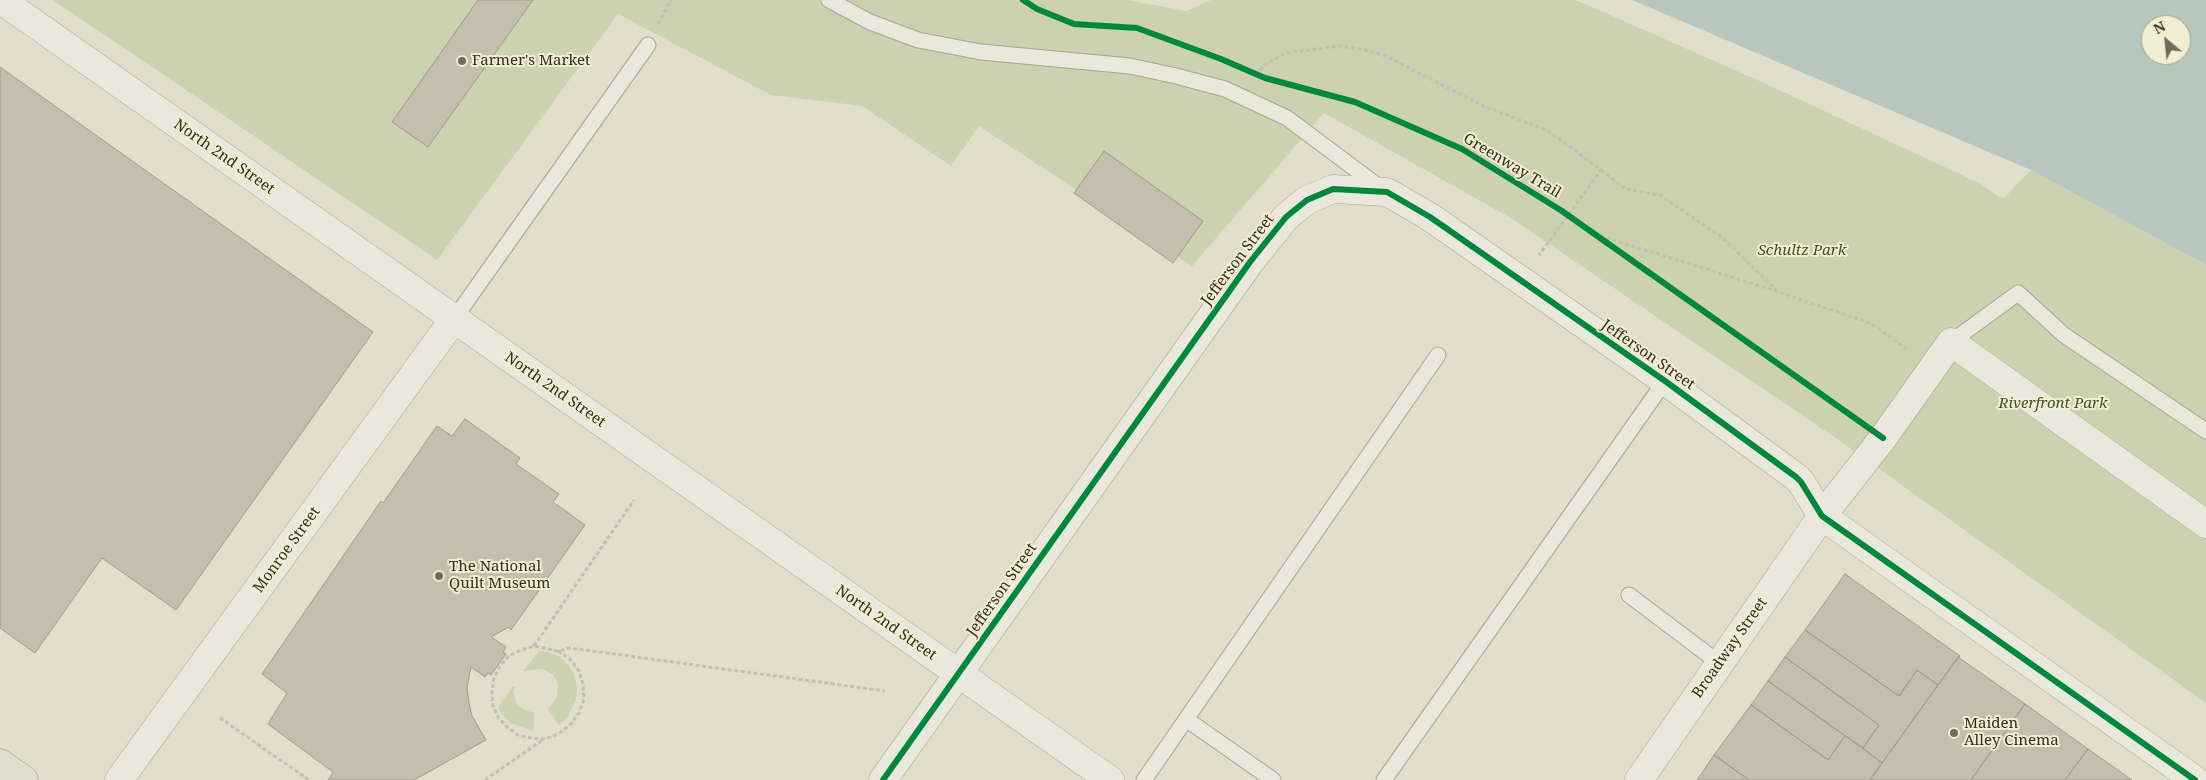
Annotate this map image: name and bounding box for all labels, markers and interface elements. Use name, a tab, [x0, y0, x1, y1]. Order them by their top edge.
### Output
north arrow	[2141, 15, 2191, 65]
text: N	[2150, 16, 2169, 38]
place label: Farmer's Market	[472, 52, 590, 70]
marker: Farmer's Market	[456, 55, 468, 67]
street label: North 2nd Street	[170, 116, 278, 198]
street label: Greenway Trail	[1460, 130, 1564, 202]
street label: Jefferson Street	[1198, 211, 1278, 309]
park label: Schultz Park	[1758, 242, 1846, 260]
street label: Jefferson Street	[1598, 316, 1698, 394]
street label: North 2nd Street	[501, 349, 609, 431]
park label: Riverfront Park	[1998, 395, 2108, 413]
street label: Monroe Street	[250, 503, 324, 597]
street label: Jefferson Street	[963, 540, 1041, 640]
place label: The National Quilt Museum	[449, 558, 550, 593]
marker: The National Quilt Museum	[433, 570, 445, 582]
street label: North 2nd Street	[832, 582, 940, 664]
street label: Broadway Street	[1689, 594, 1771, 702]
place label: Maiden Alley Cinema	[1964, 715, 2059, 750]
marker: Maiden Alley Cinema	[1948, 727, 1960, 739]

